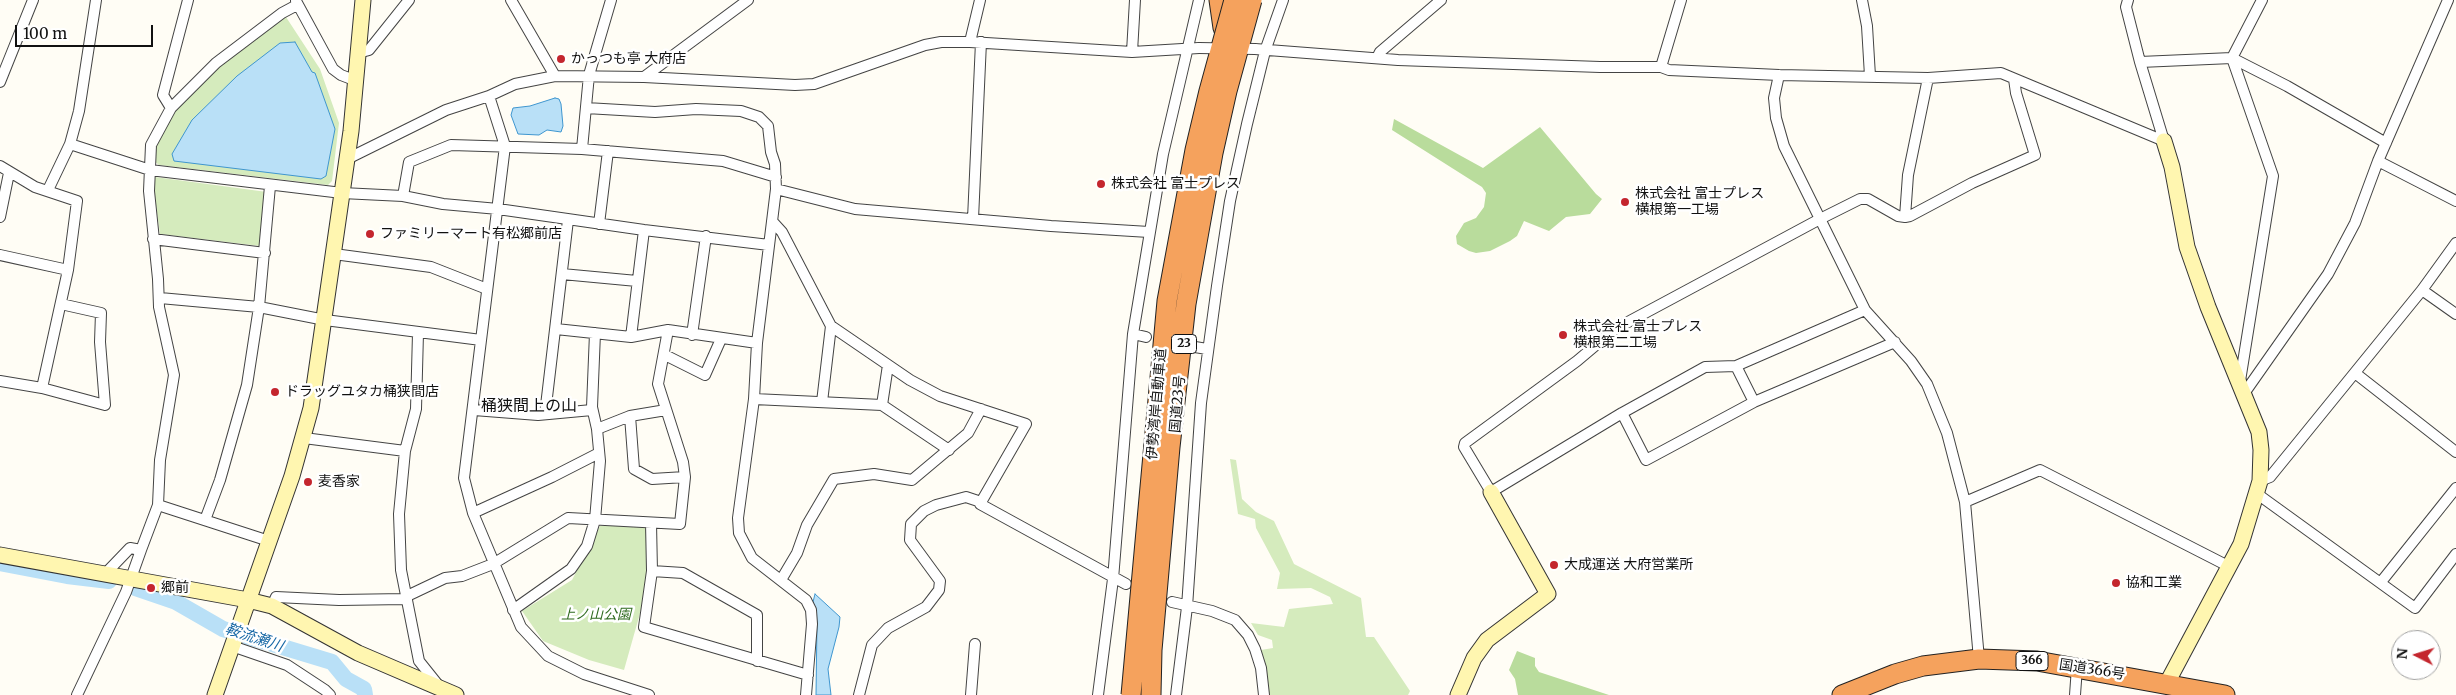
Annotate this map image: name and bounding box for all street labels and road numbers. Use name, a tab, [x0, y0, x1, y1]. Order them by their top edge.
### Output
road number: 23	[1172, 334, 1196, 354]
street label: 伊勢湾岸自動車道	[1144, 347, 1170, 461]
street label: 国道23号	[1167, 374, 1189, 434]
road number: 366	[2016, 651, 2048, 670]
street label: 国道366号	[2058, 656, 2126, 684]

